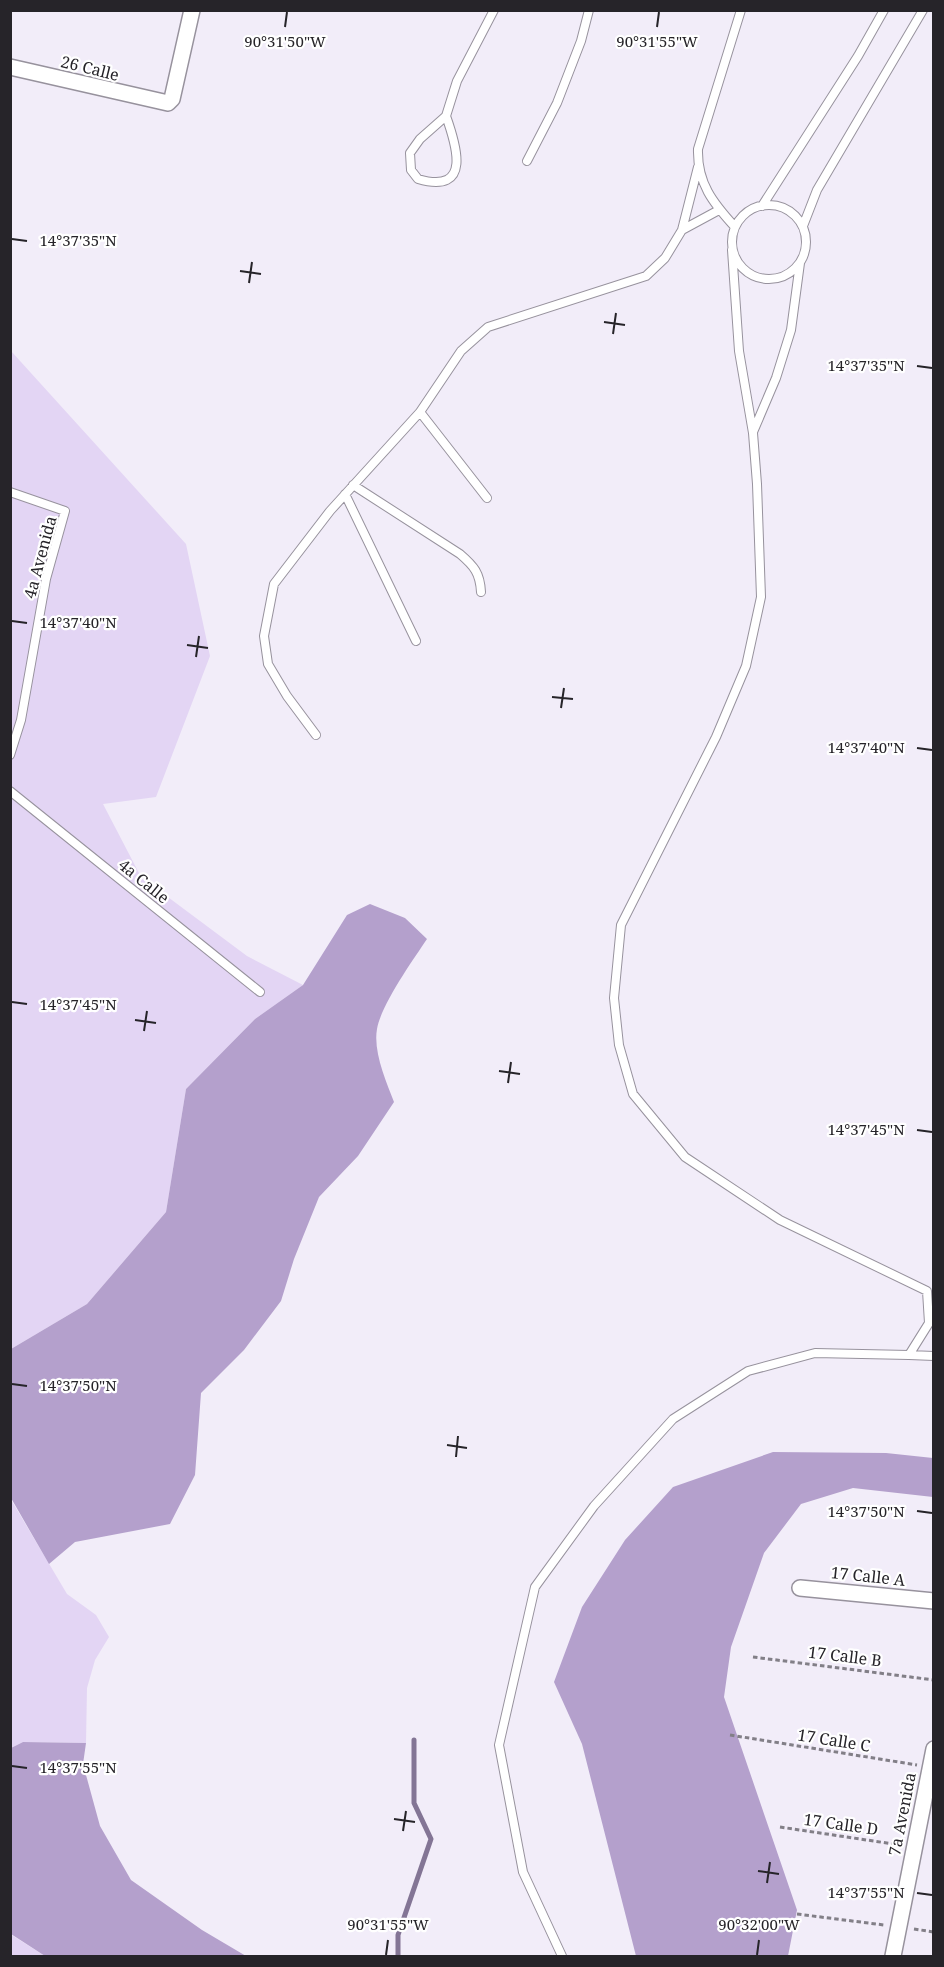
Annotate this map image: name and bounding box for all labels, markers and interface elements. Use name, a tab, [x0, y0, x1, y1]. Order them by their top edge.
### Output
text: 90°31'50"W	[244, 31, 326, 51]
text: 90°31'55"W	[616, 31, 698, 51]
street label: 26 Calle	[59, 50, 121, 86]
text: 14°37'35"N	[39, 230, 117, 250]
text: 14°37'35"N	[827, 355, 905, 375]
street label: 4a Avenida	[18, 513, 62, 601]
text: 14°37'40"N	[39, 612, 117, 632]
text: 14°37'40"N	[827, 737, 905, 757]
street label: 4a Calle	[114, 854, 174, 908]
text: 14°37'45"N	[39, 994, 117, 1014]
text: 14°37'45"N	[827, 1119, 905, 1139]
text: 14°37'50"N	[39, 1375, 117, 1395]
text: 14°37'50"N	[827, 1501, 905, 1521]
street label: 17 Calle A	[830, 1561, 907, 1591]
street label: 17 Calle B	[807, 1641, 883, 1671]
street label: 17 Calle C	[796, 1723, 872, 1757]
text: 14°37'55"N	[39, 1757, 117, 1777]
street label: 7a Avenida	[883, 1770, 921, 1858]
street label: 17 Calle D	[802, 1808, 880, 1840]
text: 14°37'55"N	[827, 1882, 905, 1902]
text: 90°31'55"W	[347, 1914, 429, 1934]
text: 90°32'00"W	[718, 1914, 800, 1934]

